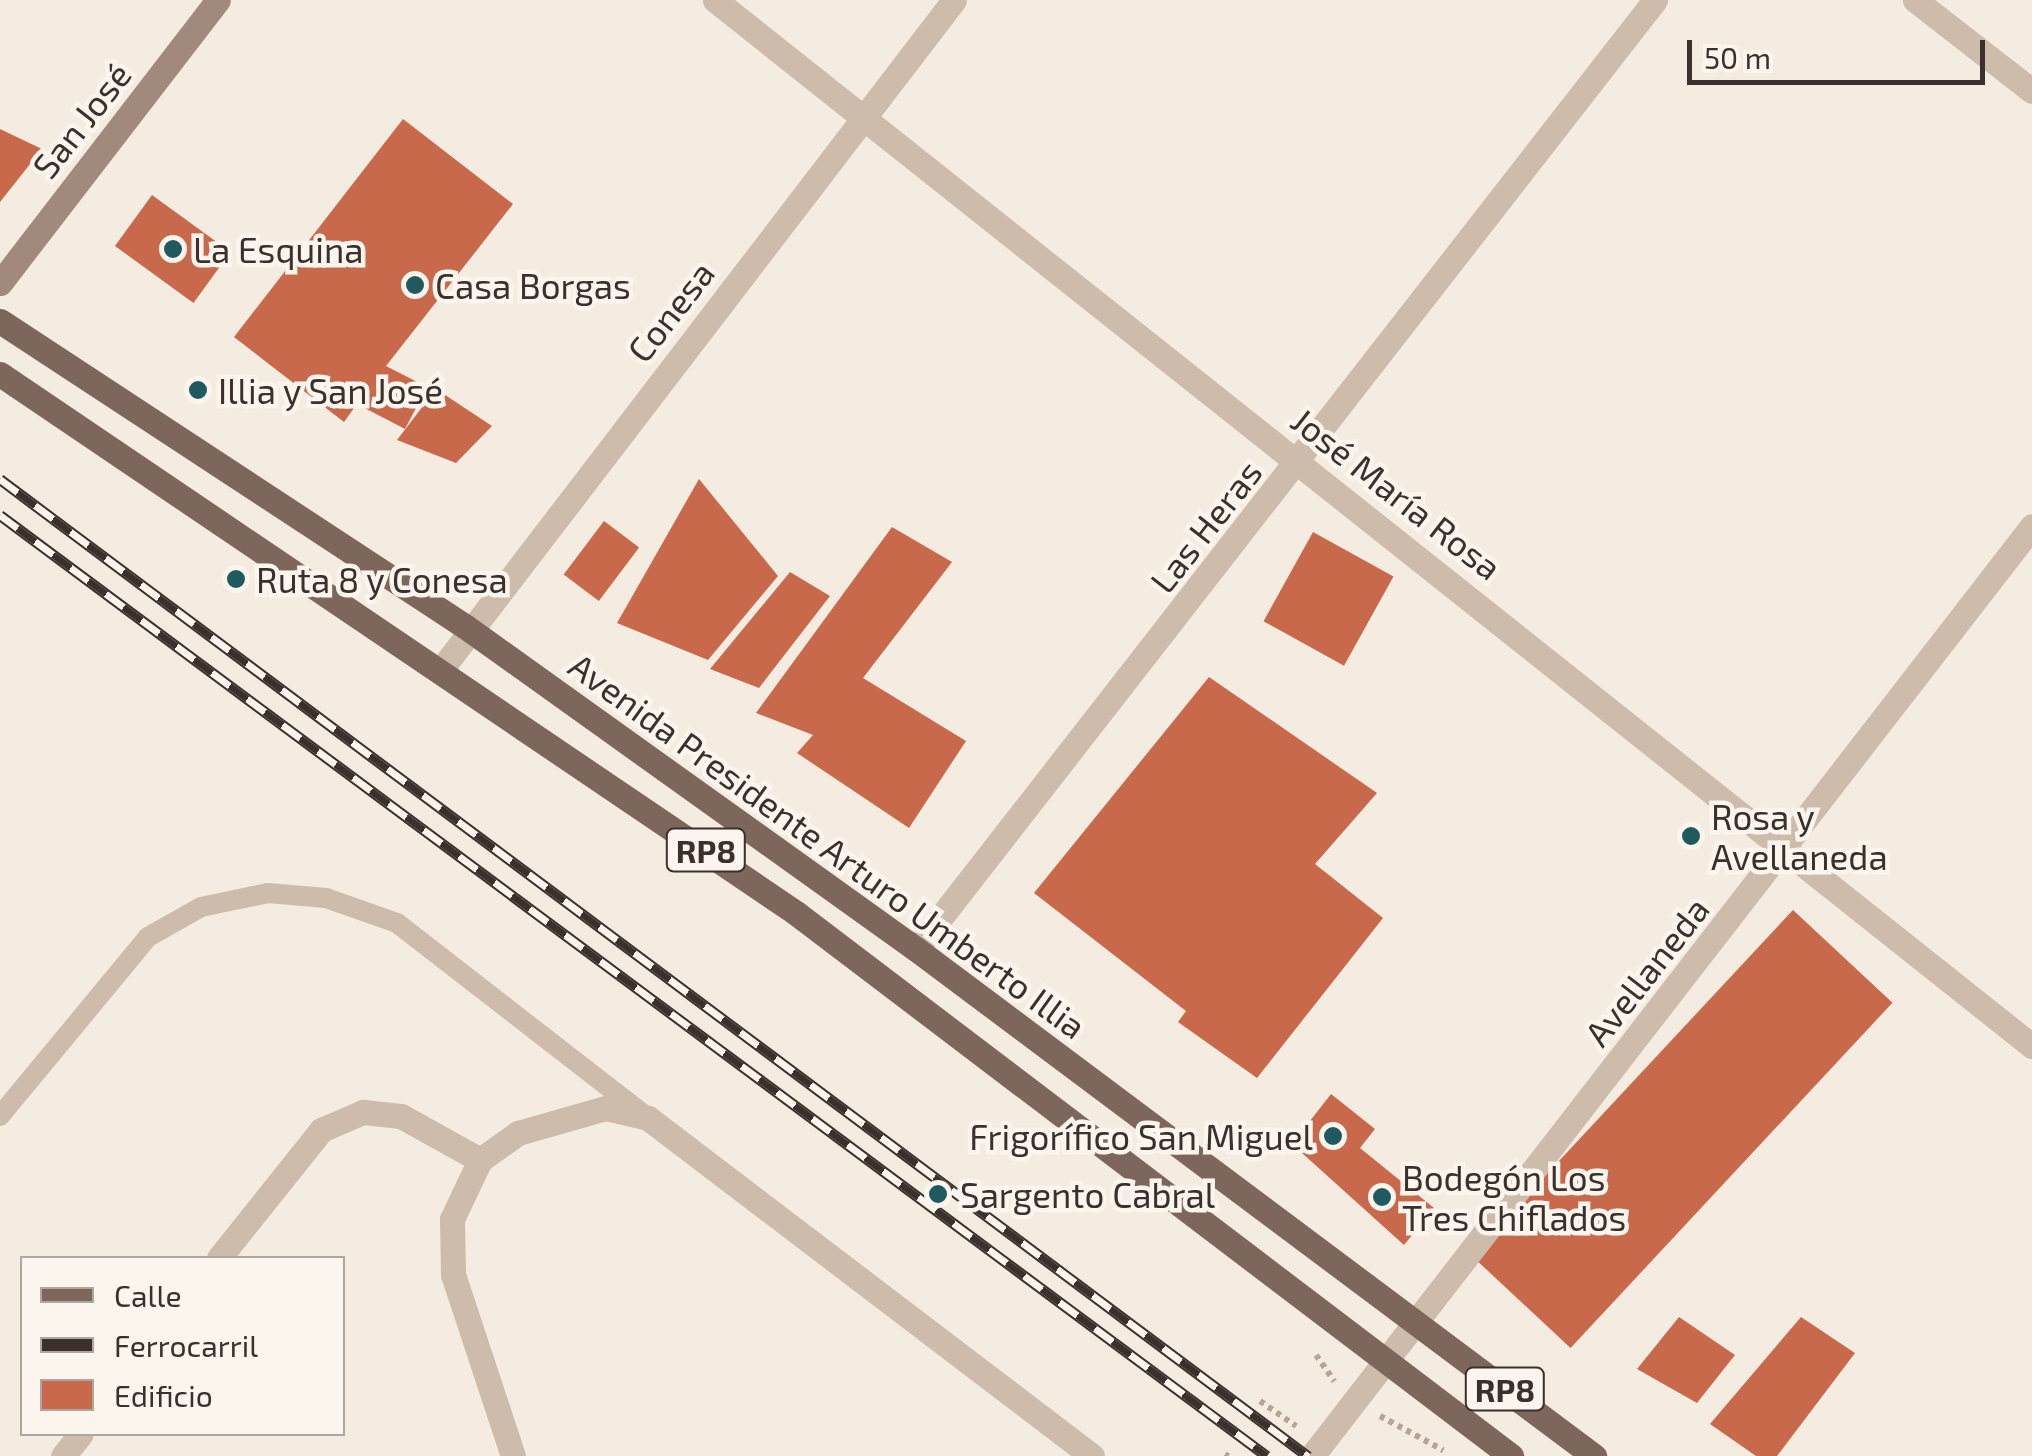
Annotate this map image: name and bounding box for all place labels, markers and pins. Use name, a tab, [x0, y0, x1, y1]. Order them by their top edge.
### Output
place label: La Esquina	[193, 228, 364, 270]
marker: La Esquina	[162, 238, 184, 260]
place label: Casa Borgas	[435, 264, 631, 306]
marker: Casa Borgas	[404, 274, 426, 296]
place label: Illia y San José	[218, 369, 445, 411]
marker: Illia y San José	[187, 379, 209, 401]
place label: Ruta 8 y Conesa	[256, 558, 509, 600]
marker: Ruta 8 y Conesa	[225, 568, 247, 590]
place label: Rosa y Avellaneda	[1711, 795, 1888, 877]
marker: Rosa y Avellaneda	[1680, 825, 1702, 847]
place label: Frigorífico San Miguel	[969, 1115, 1313, 1157]
marker: Frigorífico San Miguel	[1322, 1125, 1344, 1147]
place label: Bodegón Los Tres Chiflados	[1402, 1156, 1626, 1238]
place label: Sargento Cabral	[960, 1173, 1215, 1215]
marker: Sargento Cabral	[925, 1181, 951, 1207]
marker: Bodegón Los Tres Chiflados	[1371, 1186, 1393, 1208]

